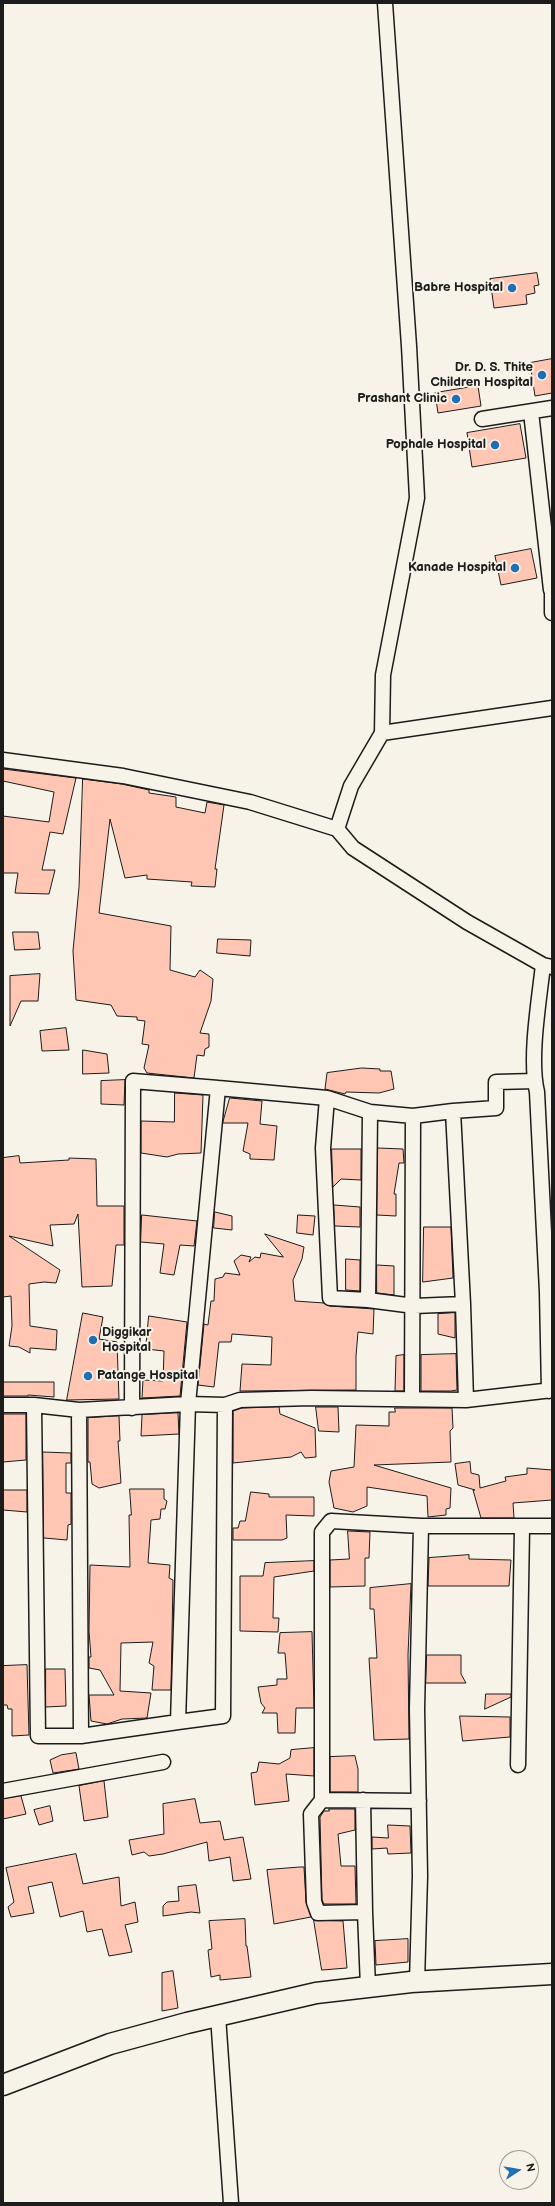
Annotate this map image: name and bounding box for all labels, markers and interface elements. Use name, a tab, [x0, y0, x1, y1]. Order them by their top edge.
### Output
place label: Babre Hospital	[414, 280, 503, 296]
marker: Babre Hospital	[506, 282, 518, 294]
place label: Dr. D. S. Thite Children Hospital	[431, 360, 533, 391]
marker: Dr. D. S. Thite Children Hospital	[536, 369, 548, 381]
place label: Prashant Clinic	[357, 391, 447, 407]
marker: Prashant Clinic	[450, 393, 462, 405]
place label: Pophale Hospital	[386, 437, 486, 453]
marker: Pophale Hospital	[489, 439, 501, 451]
place label: Kanade Hospital	[408, 560, 506, 576]
marker: Kanade Hospital	[509, 562, 521, 574]
place label: Diggikar Hospital	[102, 1325, 151, 1356]
marker: Diggikar Hospital	[87, 1334, 99, 1346]
place label: Patange Hospital	[97, 1368, 198, 1384]
marker: Patange Hospital	[82, 1370, 94, 1382]
north arrow	[499, 2150, 539, 2190]
text: N	[523, 2162, 537, 2173]

